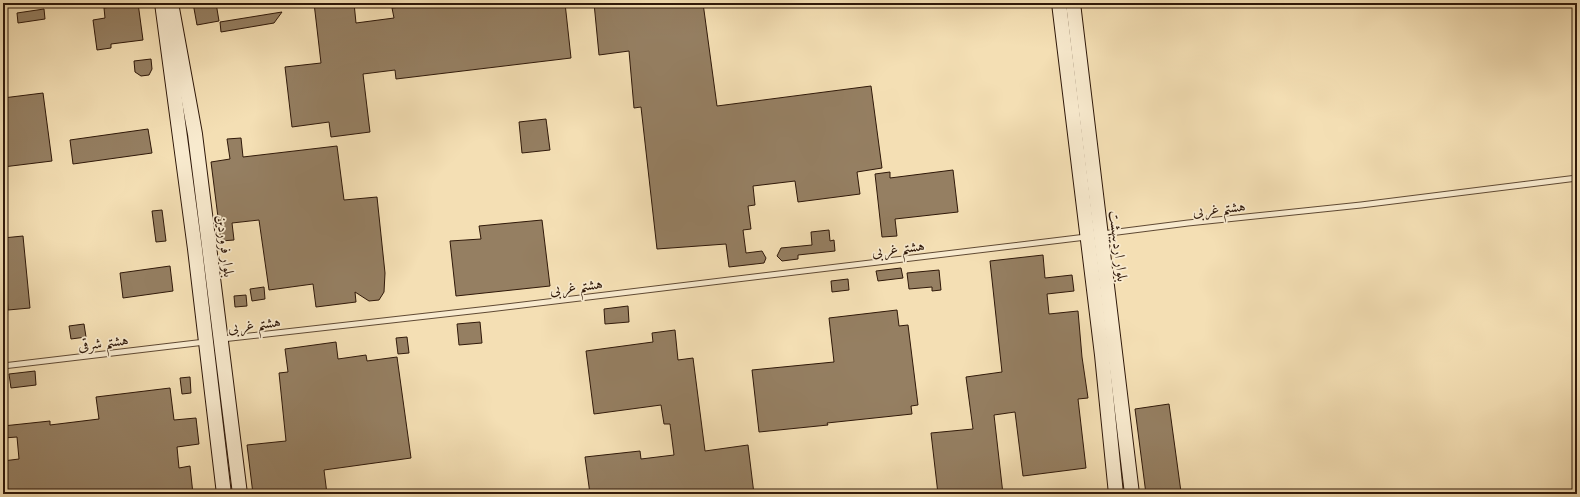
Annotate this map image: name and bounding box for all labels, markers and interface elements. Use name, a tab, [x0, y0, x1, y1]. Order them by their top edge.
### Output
street label: هشتم غربی	[1192, 196, 1247, 226]
street label: بلوار اردیبهشت	[1104, 209, 1133, 283]
street label: بلوار فروردین	[212, 214, 239, 278]
street label: هشتم غربی	[870, 235, 926, 267]
street label: هشتم غربی	[548, 273, 604, 305]
street label: هشتم غربی	[226, 311, 282, 343]
street label: هشتم شرقی	[77, 329, 130, 360]

